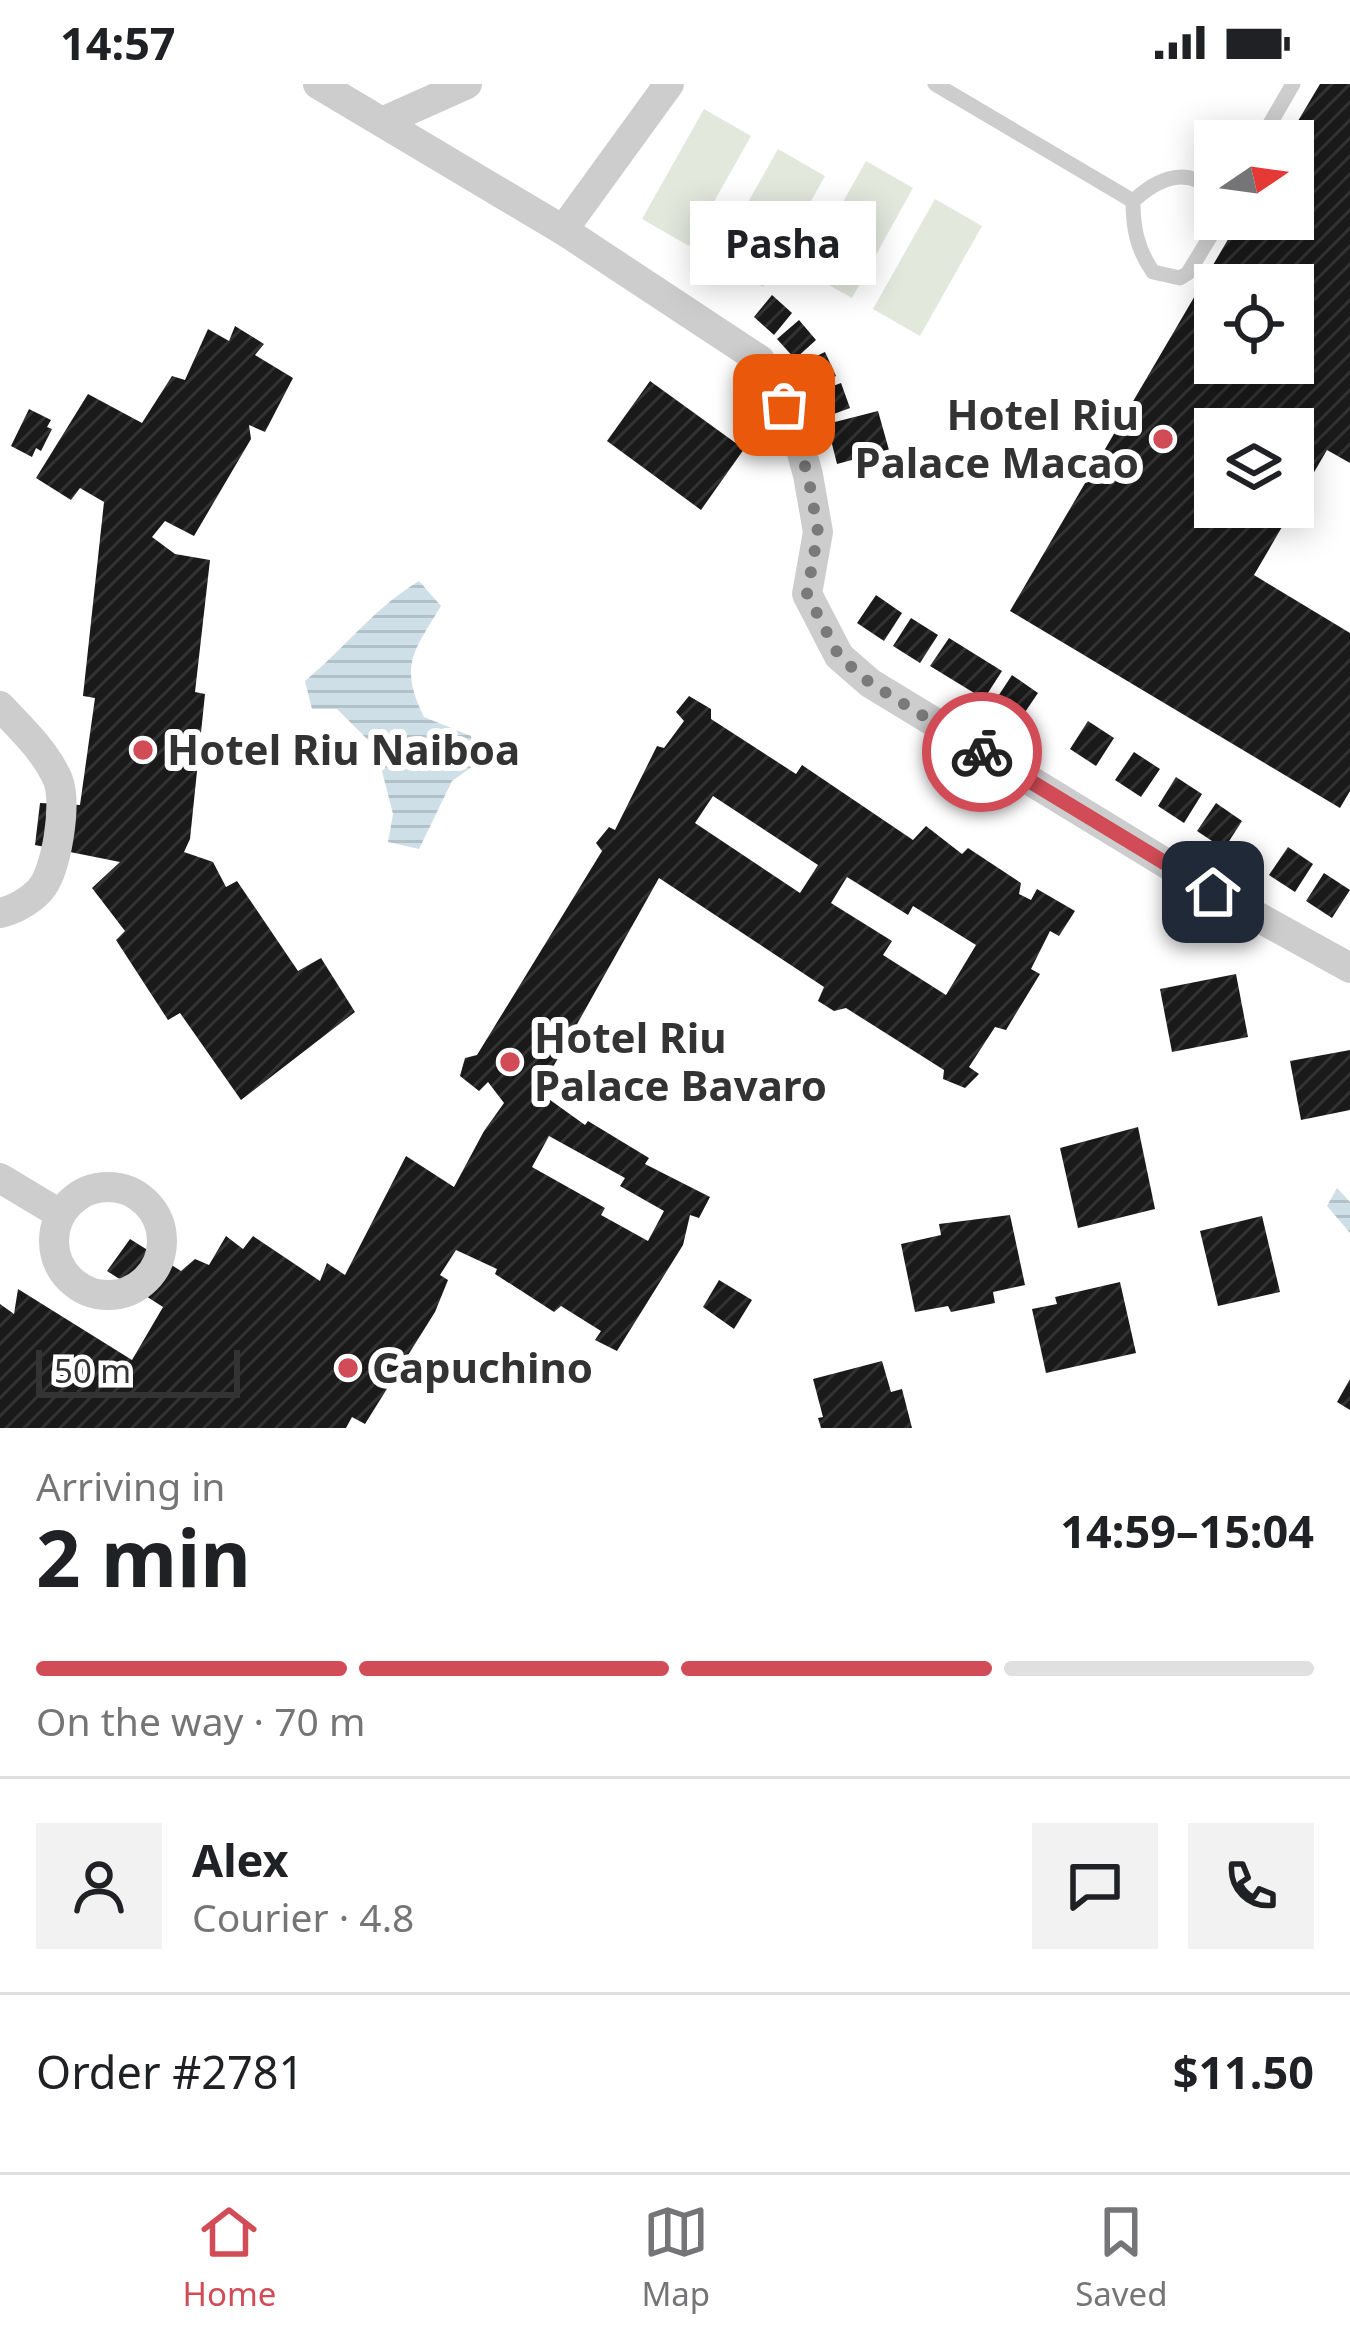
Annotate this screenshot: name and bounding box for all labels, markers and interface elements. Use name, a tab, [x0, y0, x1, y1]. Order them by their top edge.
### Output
text: 14:57	[60, 12, 176, 73]
north arrow	[1194, 120, 1314, 240]
map controls	[1194, 120, 1314, 528]
callout: Pasha	[691, 201, 877, 285]
text: Pasha	[725, 216, 841, 269]
button: locate	[1194, 264, 1314, 384]
pin	[733, 354, 835, 456]
icon: bag	[751, 372, 817, 438]
place label: Hotel Riu Palace Macao	[855, 385, 1139, 490]
button: layers	[1194, 408, 1314, 528]
marker: Hotel Riu Palace Macao	[1150, 426, 1176, 452]
courier	[922, 692, 1042, 812]
icon: bike	[949, 719, 1015, 785]
place label: Hotel Riu Naiboa	[167, 720, 520, 777]
marker: Hotel Riu Naiboa	[130, 737, 156, 763]
pin	[1162, 841, 1264, 943]
icon: home	[1180, 859, 1246, 925]
place label: Hotel Riu Palace Bavaro	[534, 1008, 827, 1113]
marker: Hotel Riu Palace Bavaro	[497, 1049, 523, 1075]
place label: Capuchino	[372, 1338, 593, 1395]
scale bar	[36, 1344, 240, 1397]
text: 50 m	[54, 1348, 131, 1393]
marker: Capuchino	[335, 1355, 361, 1381]
text: Arriving in	[36, 1459, 225, 1512]
text: 14:59–15:04	[1060, 1500, 1314, 1561]
text: 2 min	[36, 1504, 251, 1610]
text: On the way · 70 m	[36, 1694, 365, 1747]
button: person	[36, 1823, 162, 1949]
button: chat	[1032, 1823, 1158, 1949]
button: phone	[1188, 1823, 1314, 1949]
text: Alex	[192, 1829, 289, 1890]
text: Courier · 4.8	[192, 1890, 414, 1943]
text: Order #2781	[36, 2041, 304, 2102]
text: $11.50	[1173, 2041, 1314, 2102]
tab: Home	[183, 2199, 276, 2316]
tab: Map	[641, 2199, 710, 2316]
tab: Saved	[1075, 2199, 1167, 2316]

